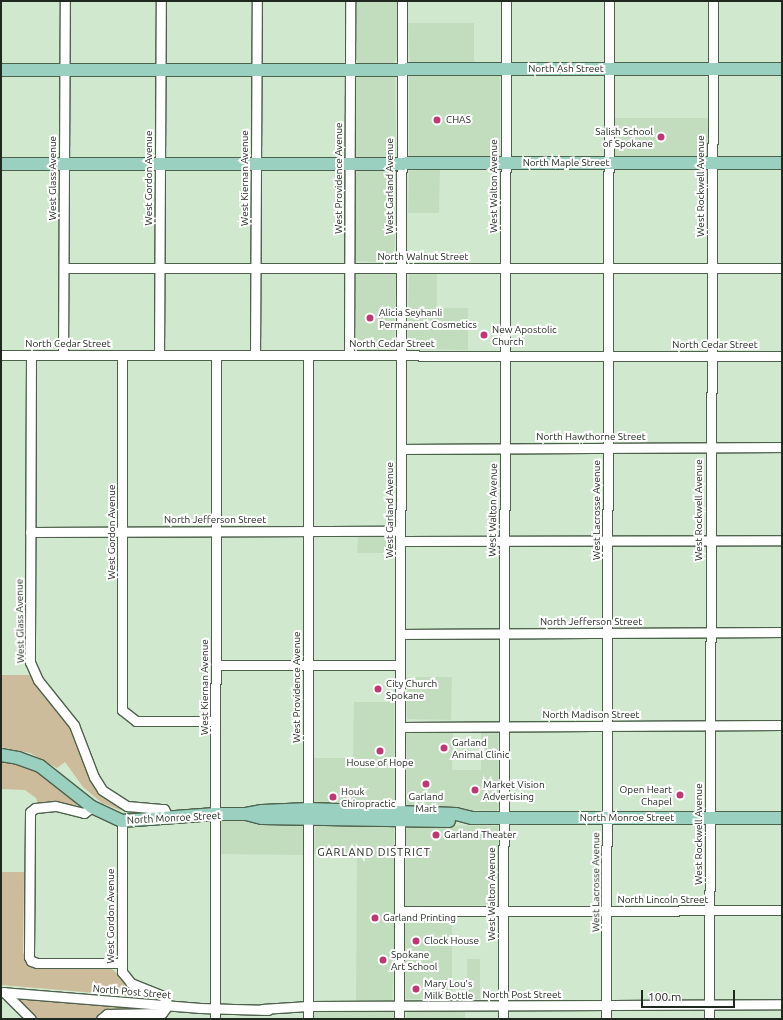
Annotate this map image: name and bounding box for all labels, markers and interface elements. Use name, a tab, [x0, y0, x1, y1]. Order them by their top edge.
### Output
street label: North Ash Street	[528, 63, 604, 75]
marker: CHAS	[431, 114, 443, 126]
place label: CHAS	[446, 114, 471, 126]
street label: West Providence Avenue	[333, 122, 345, 234]
place label: Salish School of Spokane	[595, 125, 653, 148]
street label: West Kiernan Avenue	[239, 130, 251, 226]
street label: West Gordon Avenue	[143, 131, 155, 225]
marker: Salish School of Spokane	[656, 132, 666, 142]
street label: West Rockwell Avenue	[695, 135, 707, 237]
street label: West Glass Avenue	[47, 136, 59, 220]
street label: West Garland Avenue	[384, 138, 396, 234]
street label: West Walton Avenue	[488, 139, 500, 233]
street label: North Maple Street	[523, 157, 609, 169]
street label: North Walnut Street	[377, 251, 469, 263]
place label: Alicia Seyhanli Permanent Cosmetics	[379, 306, 477, 330]
marker: Alicia Seyhanli Permanent Cosmetics	[364, 312, 376, 324]
place label: New Apostolic Church	[492, 323, 557, 346]
marker: New Apostolic Church	[479, 330, 489, 340]
street label: North Cedar Street	[25, 338, 111, 350]
street label: North Cedar Street	[349, 338, 435, 350]
street label: North Cedar Street	[672, 339, 758, 351]
street label: North Hawthorne Street	[536, 431, 646, 443]
street label: West Rockwell Avenue	[693, 459, 705, 561]
street label: West Lacrosse Avenue	[591, 460, 603, 560]
street label: West Garland Avenue	[384, 462, 396, 558]
street label: West Walton Avenue	[486, 463, 500, 557]
street label: West Gordon Avenue	[106, 485, 118, 579]
street label: North Jefferson Street	[164, 514, 266, 526]
street label: West Glass Avenue	[13, 579, 27, 663]
street label: North Jefferson Street	[540, 616, 642, 628]
street label: West Providence Avenue	[291, 631, 303, 743]
street label: West Kiernan Avenue	[199, 639, 211, 735]
place label: City Church Spokane	[386, 677, 437, 700]
marker: City Church Spokane	[373, 684, 383, 694]
street label: North Madison Street	[543, 709, 639, 721]
place label: Garland Animal Clinic	[452, 736, 509, 760]
marker: Garland Animal Clinic	[439, 743, 449, 753]
marker: House of Hope	[375, 746, 385, 756]
place label: House of Hope	[347, 757, 413, 769]
place label: Market Vision Advertising	[483, 778, 545, 802]
marker: Garland Mart	[421, 779, 431, 789]
place label: Open Heart Chapel	[620, 783, 672, 806]
street label: West Rockwell Avenue	[693, 783, 705, 885]
place label: Houk Chiropractic	[341, 785, 395, 808]
marker: Market Vision Advertising	[470, 785, 480, 795]
place label: Garland Mart	[409, 790, 443, 814]
marker: Open Heart Chapel	[675, 790, 685, 800]
marker: Houk Chiropractic	[328, 792, 338, 802]
street label: North Monroe Street	[127, 810, 221, 826]
street label: North Monroe Street	[580, 812, 674, 824]
place label: Garland Theater	[444, 829, 516, 841]
marker: Garland Theater	[431, 830, 441, 840]
street label: West Lacrosse Avenue	[590, 832, 602, 932]
district label: GARLAND DISTRICT	[317, 845, 431, 859]
street label: West Walton Avenue	[486, 847, 498, 941]
street label: West Gordon Avenue	[105, 869, 117, 963]
street label: North Lincoln Street	[618, 894, 708, 906]
place label: Garland Printing	[383, 912, 456, 924]
marker: Garland Printing	[370, 913, 380, 923]
place label: Clock House	[424, 935, 479, 947]
marker: Clock House	[411, 936, 421, 946]
place label: Spokane Art School	[391, 948, 437, 972]
marker: Spokane Art School	[378, 955, 388, 965]
place label: Mary Lou's Milk Bottle	[424, 977, 473, 1000]
scale bar	[643, 982, 737, 1008]
street label: North Post Street	[92, 983, 172, 1001]
marker: Mary Lou's Milk Bottle	[411, 984, 421, 994]
street label: North Post Street	[483, 989, 561, 1001]
text: 100 m	[648, 990, 681, 1003]

